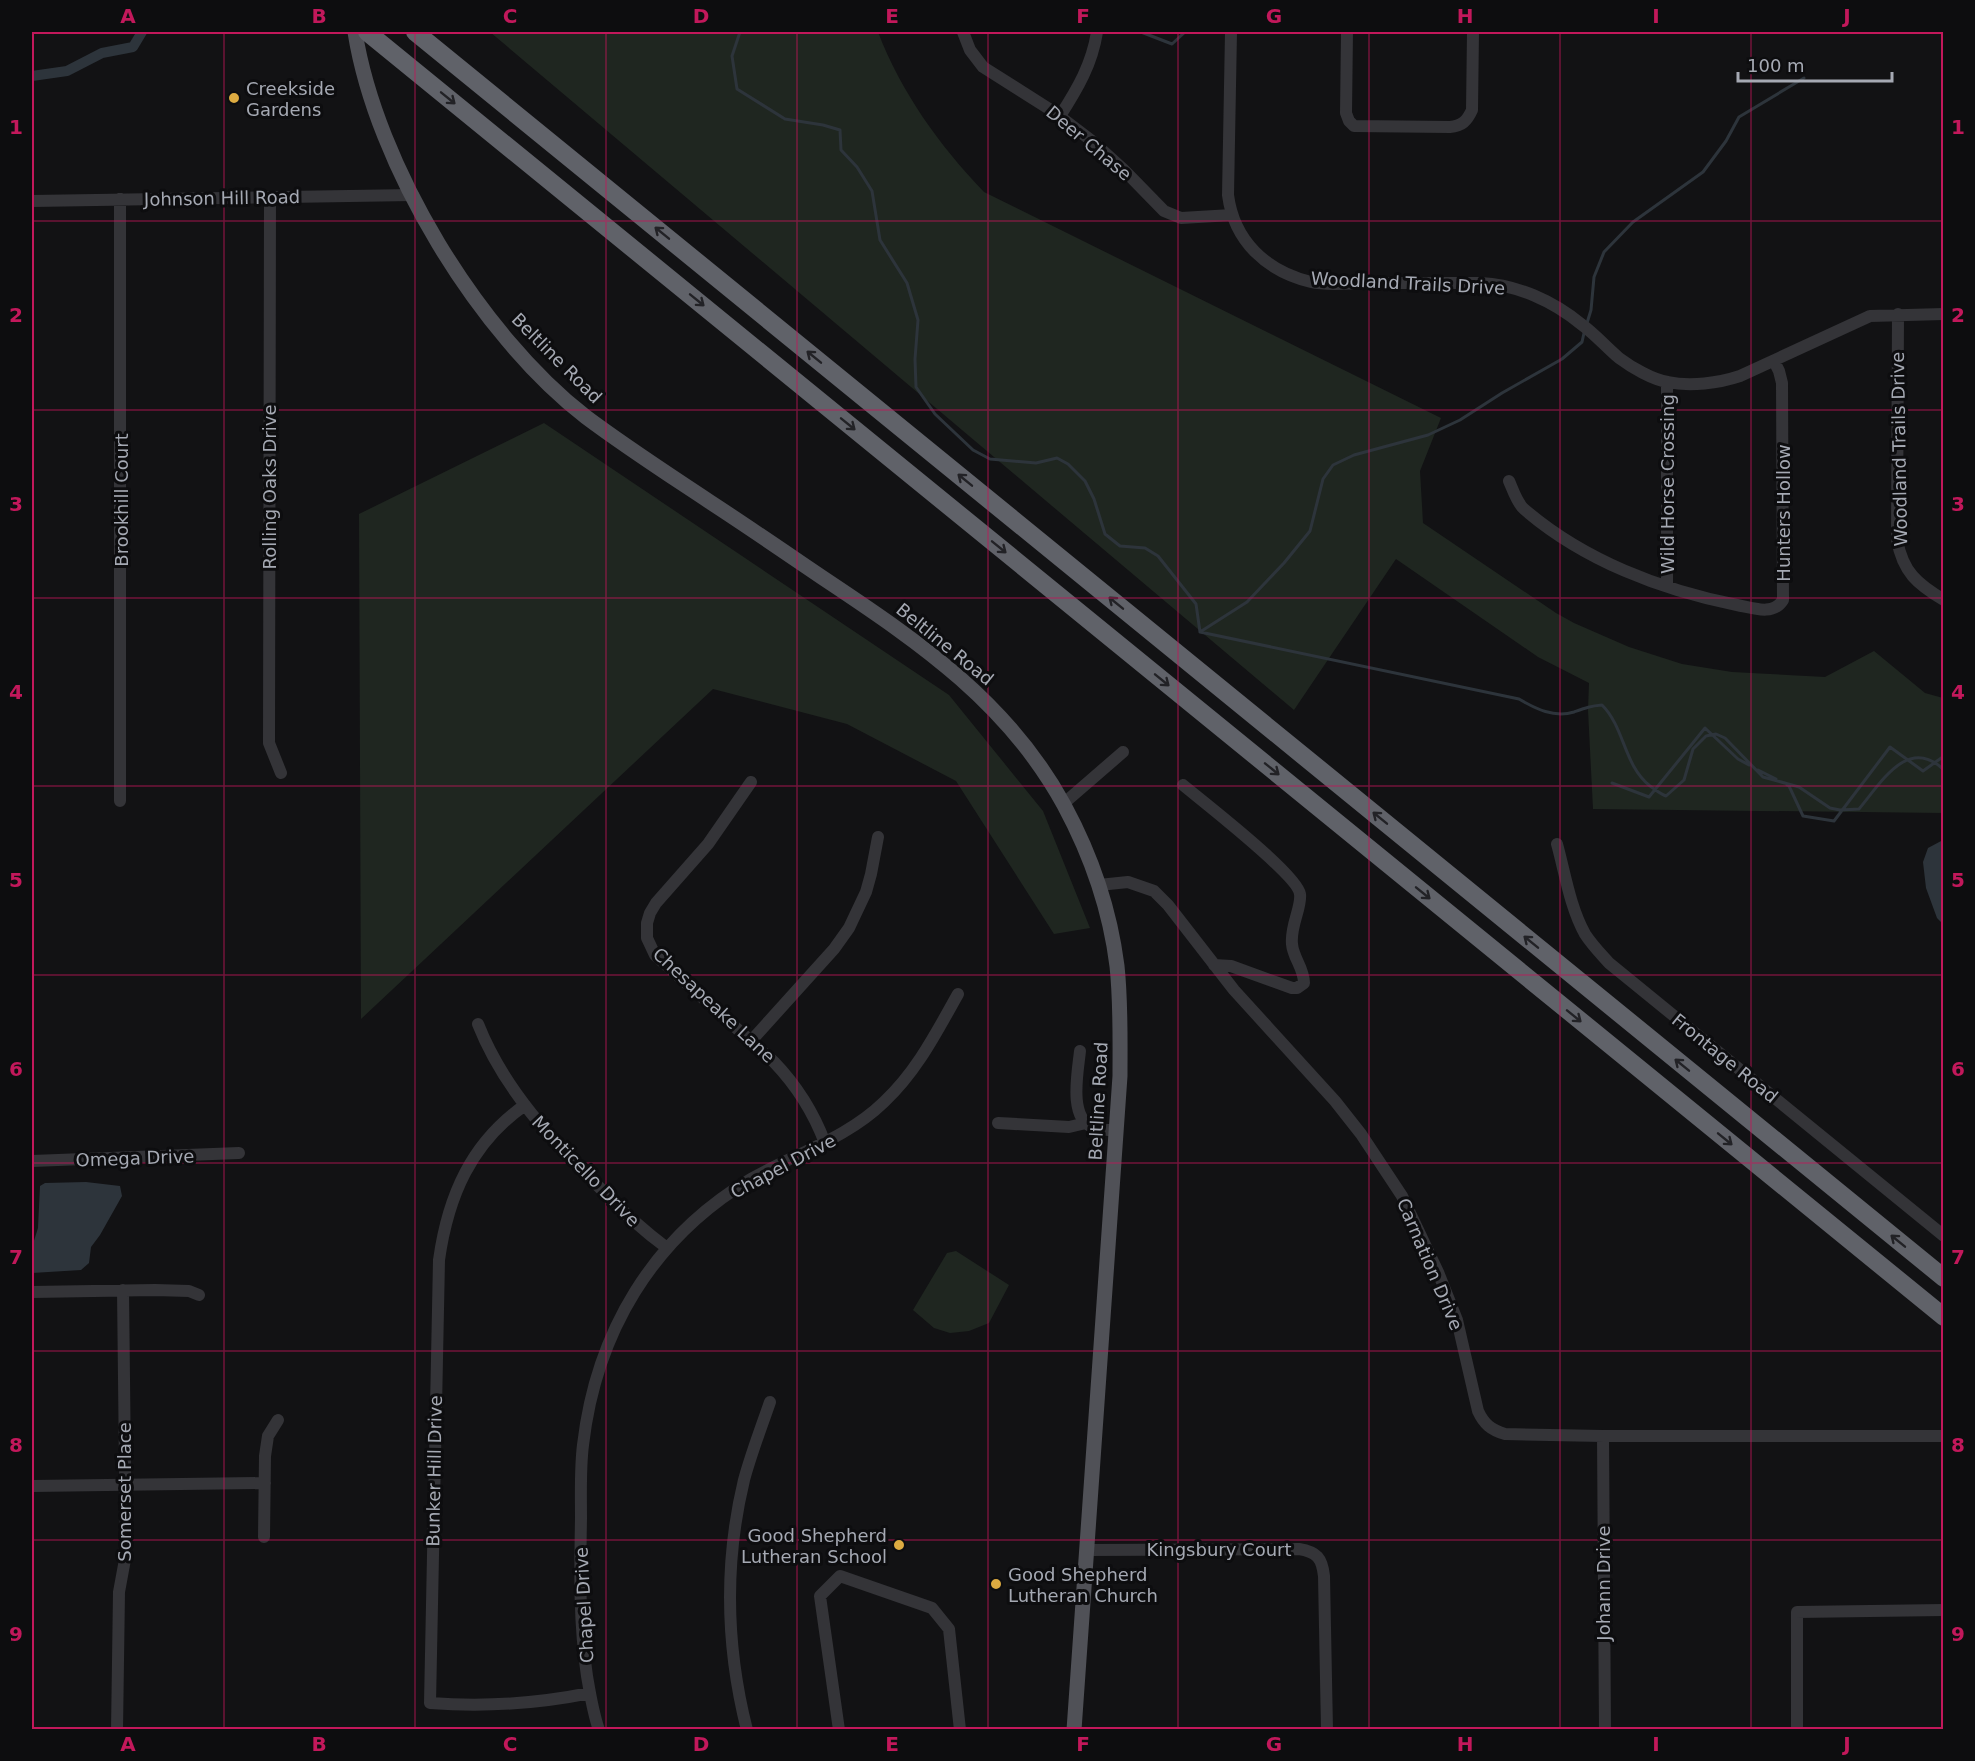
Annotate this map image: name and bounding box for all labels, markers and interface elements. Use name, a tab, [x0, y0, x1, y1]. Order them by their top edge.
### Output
text: A	[120, 4, 136, 28]
text: B	[311, 4, 327, 28]
text: C	[503, 4, 517, 28]
text: D	[693, 4, 709, 28]
text: E	[885, 4, 899, 28]
text: F	[1076, 4, 1090, 28]
text: G	[1266, 4, 1282, 28]
text: H	[1457, 4, 1473, 28]
text: I	[1652, 4, 1660, 28]
text: J	[1841, 4, 1851, 28]
scale bar	[1738, 45, 1892, 83]
text: 100 m	[1747, 55, 1805, 76]
place label: Creekside Gardens	[246, 78, 335, 120]
marker: Creekside Gardens	[227, 91, 241, 105]
one-way arrow	[440, 91, 456, 104]
street label: Deer Chase	[1042, 101, 1136, 185]
text: 1	[9, 115, 23, 139]
text: 1	[1951, 115, 1965, 139]
street label: Johnson Hill Road	[143, 186, 300, 210]
one-way arrow	[655, 227, 671, 240]
street label: Woodland Trails Drive	[1310, 267, 1506, 299]
one-way arrow	[688, 294, 704, 307]
text: 2	[9, 303, 23, 327]
text: 2	[1951, 303, 1965, 327]
street label: Beltline Road	[508, 309, 606, 407]
one-way arrow	[806, 350, 822, 363]
street label: Woodland Trails Drive	[1887, 352, 1911, 546]
street label: Wild Horse Crossing	[1657, 394, 1678, 574]
street label: Rolling Oaks Drive	[259, 405, 280, 569]
one-way arrow	[840, 417, 856, 430]
street label: Brookhill Court	[111, 433, 132, 567]
street label: Hunters Hollow	[1773, 444, 1794, 582]
one-way arrow	[958, 473, 973, 487]
text: 3	[9, 492, 23, 516]
text: 3	[1951, 492, 1965, 516]
one-way arrow	[991, 540, 1007, 553]
one-way arrow	[1108, 597, 1124, 610]
street label: Beltline Road	[892, 598, 998, 690]
one-way arrow	[1154, 673, 1169, 687]
text: 4	[9, 680, 23, 704]
text: 4	[1951, 680, 1965, 704]
one-way arrow	[1264, 763, 1280, 776]
one-way arrow	[1372, 812, 1388, 825]
text: 5	[9, 868, 23, 892]
text: 5	[1951, 868, 1965, 892]
one-way arrow	[1415, 886, 1431, 899]
one-way arrow	[1523, 935, 1539, 948]
street label: Chesapeake Lane	[649, 943, 779, 1067]
one-way arrow	[1566, 1009, 1581, 1023]
street label: Frontage Road	[1668, 1009, 1782, 1107]
street label: Beltline Road	[1084, 1041, 1112, 1161]
text: 6	[9, 1057, 23, 1081]
text: 6	[1951, 1057, 1965, 1081]
one-way arrow	[1675, 1058, 1690, 1072]
street label: Monticello Drive	[528, 1111, 644, 1231]
street label: Chapel Drive	[727, 1129, 839, 1203]
one-way arrow	[1717, 1133, 1733, 1146]
street label: Omega Drive	[75, 1145, 195, 1171]
street label: Carnation Drive	[1393, 1195, 1467, 1333]
one-way arrow	[1890, 1235, 1906, 1248]
text: 7	[9, 1245, 23, 1269]
text: 7	[1951, 1245, 1965, 1269]
street label: Bunker Hill Drive	[422, 1395, 446, 1547]
street label: Somerset Place	[114, 1422, 135, 1562]
text: 8	[9, 1433, 23, 1457]
text: 8	[1951, 1433, 1965, 1457]
place label: Good Shepherd Lutheran School	[741, 1525, 887, 1567]
street label: Johann Drive	[1593, 1525, 1614, 1642]
marker: Good Shepherd Lutheran School	[892, 1538, 906, 1552]
street label: Kingsbury Court	[1146, 1539, 1292, 1560]
street label: Chapel Drive	[570, 1546, 598, 1664]
place label: Good Shepherd Lutheran Church	[1008, 1564, 1158, 1606]
marker: Good Shepherd Lutheran Church	[989, 1577, 1003, 1591]
text: 9	[9, 1622, 23, 1646]
text: 9	[1951, 1622, 1965, 1646]
text: A	[120, 1732, 136, 1756]
text: B	[311, 1732, 327, 1756]
text: C	[503, 1732, 517, 1756]
text: D	[693, 1732, 709, 1756]
text: E	[885, 1732, 899, 1756]
text: F	[1076, 1732, 1090, 1756]
text: G	[1266, 1732, 1282, 1756]
text: H	[1457, 1732, 1473, 1756]
text: I	[1652, 1732, 1660, 1756]
text: J	[1841, 1732, 1851, 1756]

